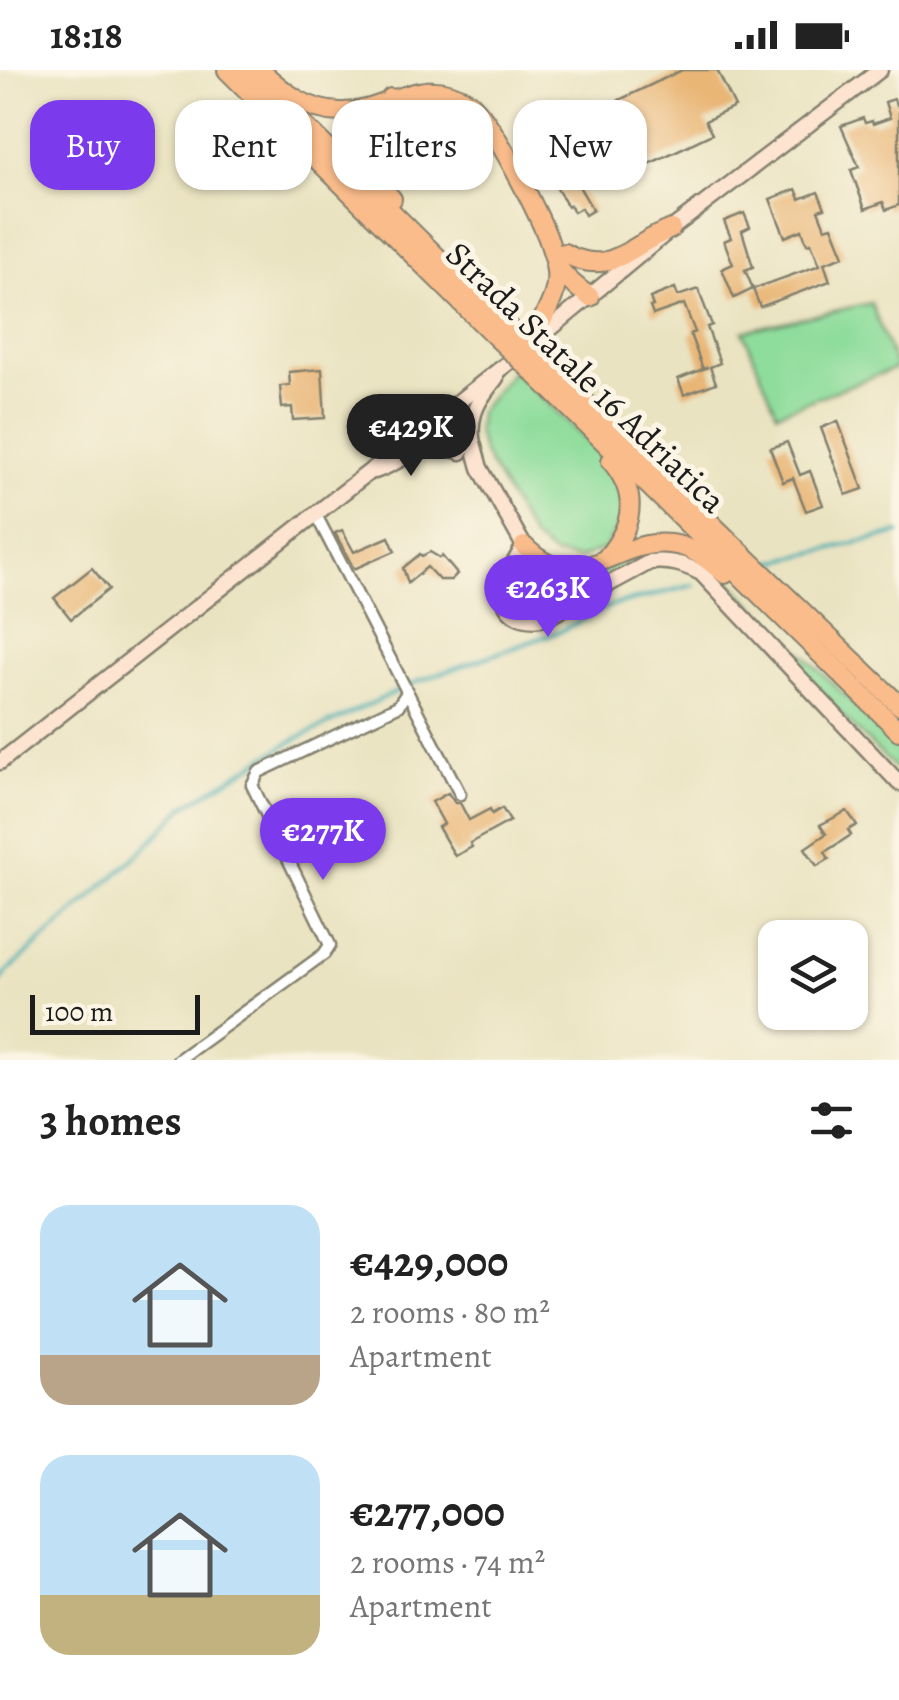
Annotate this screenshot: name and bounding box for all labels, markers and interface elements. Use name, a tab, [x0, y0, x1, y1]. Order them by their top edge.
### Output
text: 18:18	[50, 9, 123, 61]
chip: Buy	[30, 100, 155, 190]
chip: Rent	[175, 100, 312, 190]
chip: Filters	[332, 100, 493, 190]
chip: New	[513, 100, 647, 190]
street label: Strada Statale 16 Adriatica	[435, 230, 737, 524]
pin: €429K	[341, 394, 481, 479]
text: €429K	[369, 404, 453, 448]
pin: €263K	[478, 555, 618, 640]
text: €263K	[506, 565, 590, 609]
pin: €277K	[253, 798, 393, 883]
text: €277K	[282, 808, 364, 852]
map controls	[758, 920, 868, 1030]
button: layers	[758, 920, 868, 1030]
scale bar	[30, 990, 200, 1034]
text: 100 m	[45, 993, 113, 1031]
text: 3 homes	[40, 1092, 182, 1149]
icon: filters	[804, 1093, 859, 1148]
text: €429,000	[350, 1233, 508, 1290]
icon: home	[120, 1245, 240, 1365]
text: 2 rooms · 80 m²	[350, 1290, 550, 1334]
text: Apartment	[350, 1334, 492, 1378]
text: €277,000	[350, 1483, 505, 1540]
icon: home	[120, 1495, 240, 1615]
text: 2 rooms · 74 m²	[350, 1540, 545, 1584]
text: Apartment	[350, 1584, 492, 1628]

